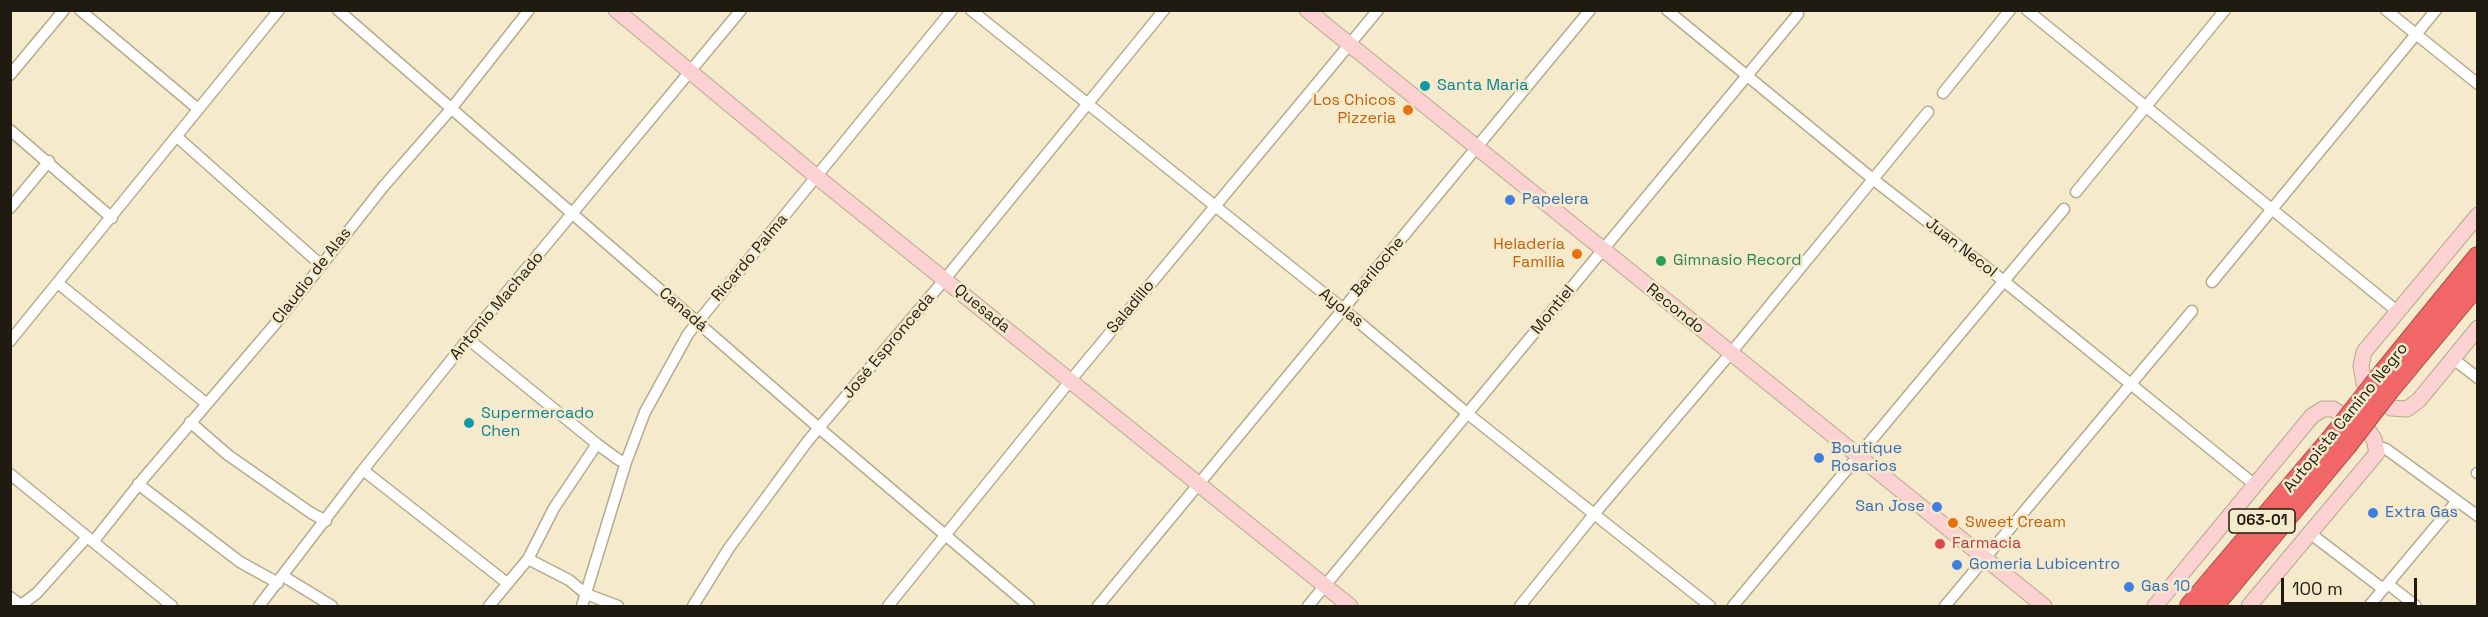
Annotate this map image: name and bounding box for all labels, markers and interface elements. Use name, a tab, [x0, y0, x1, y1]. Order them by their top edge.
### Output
place label: Santa Maria	[1437, 76, 1528, 96]
marker: Santa Maria	[1418, 79, 1432, 93]
place label: Los Chicos Pizzeria	[1313, 91, 1396, 129]
marker: Los Chicos Pizzeria	[1401, 103, 1415, 117]
place label: Papelera	[1522, 190, 1589, 210]
marker: Papelera	[1503, 193, 1517, 207]
street label: Ricardo Palma	[708, 210, 792, 306]
street label: Juan Necol	[1921, 214, 2001, 282]
street label: Claudio de Alas	[269, 224, 355, 328]
street label: Bariloche	[1347, 233, 1409, 301]
place label: Heladería Familia	[1493, 235, 1565, 273]
marker: Heladería Familia	[1570, 247, 1584, 261]
street label: Antonio Machado	[446, 248, 548, 364]
place label: Gimnasio Record	[1673, 251, 1802, 271]
marker: Gimnasio Record	[1654, 254, 1668, 268]
street label: Saladillo	[1103, 276, 1159, 338]
street label: Recondo	[1642, 280, 1708, 338]
street label: Quesada	[950, 281, 1014, 337]
street label: Montiel	[1527, 281, 1579, 339]
street label: Canadá	[655, 284, 711, 336]
street label: Ayolas	[1315, 284, 1367, 332]
street label: José Espronceda	[839, 289, 939, 403]
street label: Autopista Camino Negro	[2280, 339, 2412, 497]
place label: Supermercado Chen	[481, 404, 594, 442]
marker: Supermercado Chen	[462, 416, 476, 430]
place label: Boutique Rosarios	[1831, 439, 1902, 477]
marker: Boutique Rosarios	[1812, 451, 1826, 465]
place label: San Jose	[1855, 497, 1925, 517]
marker: San Jose	[1930, 500, 1944, 514]
place label: Extra Gas	[2385, 503, 2458, 523]
marker: Extra Gas	[2366, 506, 2380, 520]
road number: 063-01	[2229, 509, 2295, 533]
place label: Sweet Cream	[1965, 513, 2066, 533]
marker: Sweet Cream	[1946, 516, 1960, 530]
place label: Farmacia	[1952, 534, 2021, 554]
marker: Farmacia	[1933, 537, 1947, 551]
place label: Gomeria Lubicentro	[1969, 555, 2120, 575]
marker: Gomeria Lubicentro	[1950, 558, 1964, 572]
scale bar	[2284, 566, 2420, 604]
place label: Gas 10	[2141, 577, 2190, 597]
text: 100 m	[2292, 577, 2343, 600]
marker: Gas 10	[2122, 580, 2136, 594]

